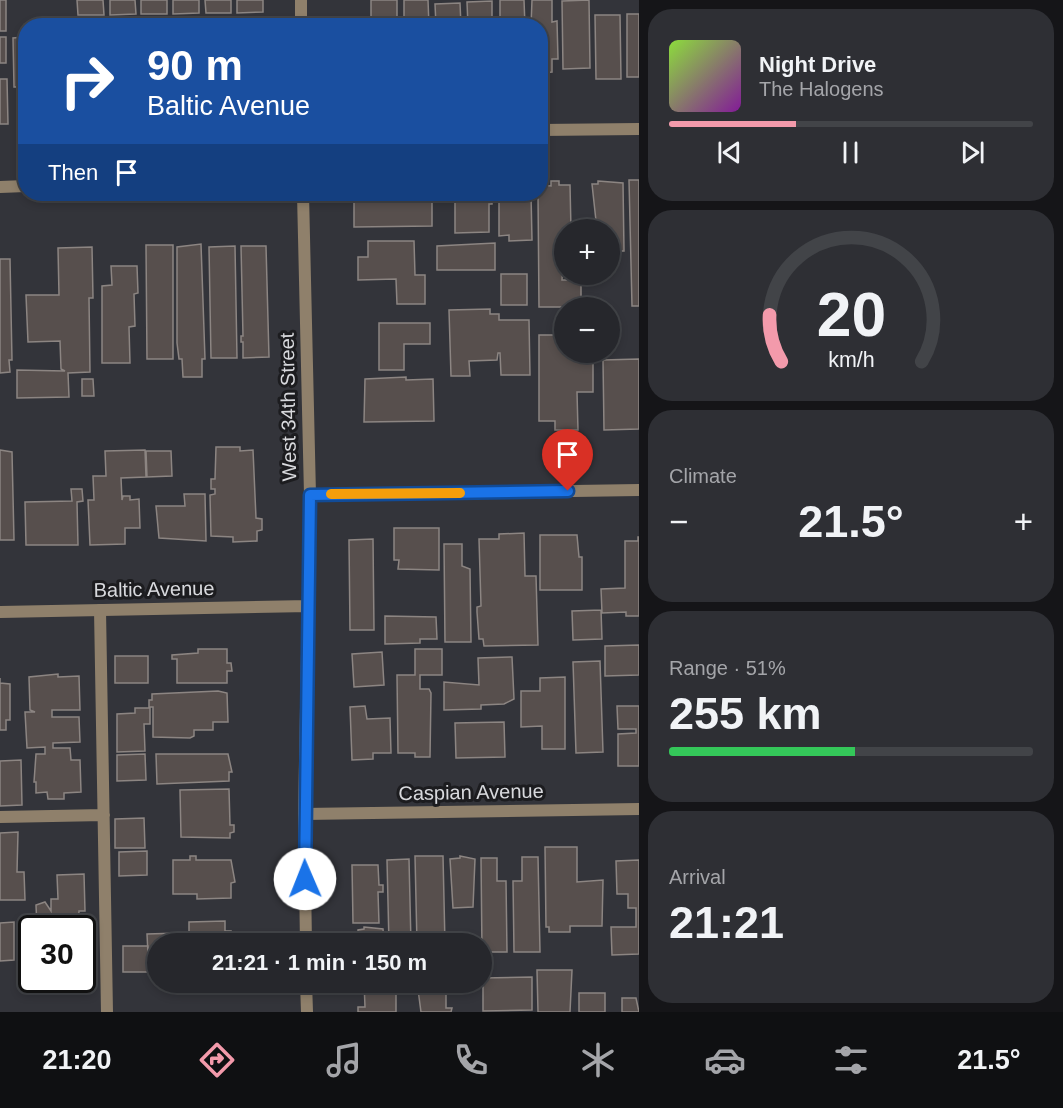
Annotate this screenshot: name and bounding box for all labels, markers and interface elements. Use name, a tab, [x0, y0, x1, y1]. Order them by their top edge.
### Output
icon: right	[48, 42, 126, 120]
text: 90 m	[147, 42, 243, 89]
text: Night Drive	[759, 52, 876, 77]
text: The Halogens	[759, 78, 884, 100]
text: Baltic Avenue	[147, 91, 310, 121]
icon: previous	[713, 136, 746, 169]
icon: pause	[834, 136, 867, 169]
icon: next	[956, 136, 989, 169]
icon: arrive	[110, 156, 143, 189]
text: Then	[48, 160, 98, 185]
map controls	[554, 219, 620, 363]
button: +	[554, 219, 620, 285]
text: 20	[816, 281, 886, 350]
button: −	[554, 297, 620, 363]
street label: West 34th Street	[276, 332, 300, 481]
text: km/h	[828, 349, 874, 373]
pin	[542, 429, 593, 491]
icon: arrive	[551, 438, 584, 471]
text: Climate	[669, 465, 737, 487]
text: 21.5°	[798, 496, 904, 547]
text: −	[669, 503, 688, 540]
text: +	[1014, 503, 1033, 540]
street label: Baltic Avenue	[93, 577, 215, 601]
text: Range · 51%	[669, 657, 786, 679]
text: 255 km	[669, 688, 822, 739]
street label: Caspian Avenue	[398, 780, 544, 804]
position arrow	[273, 847, 337, 911]
text: Arrival	[669, 866, 726, 888]
text: 21:21	[669, 897, 784, 948]
speed limit sign: 30	[18, 915, 96, 993]
text: 21:21 · 1 min · 150 m	[212, 950, 427, 975]
icon: directions	[196, 1039, 238, 1081]
icon: music	[323, 1039, 365, 1081]
icon: phone	[450, 1039, 492, 1081]
icon: climate	[577, 1039, 619, 1081]
icon: car	[704, 1039, 746, 1081]
icon: filters	[830, 1039, 872, 1081]
text: 21:20	[42, 1045, 111, 1075]
text: 21.5°	[957, 1045, 1021, 1075]

